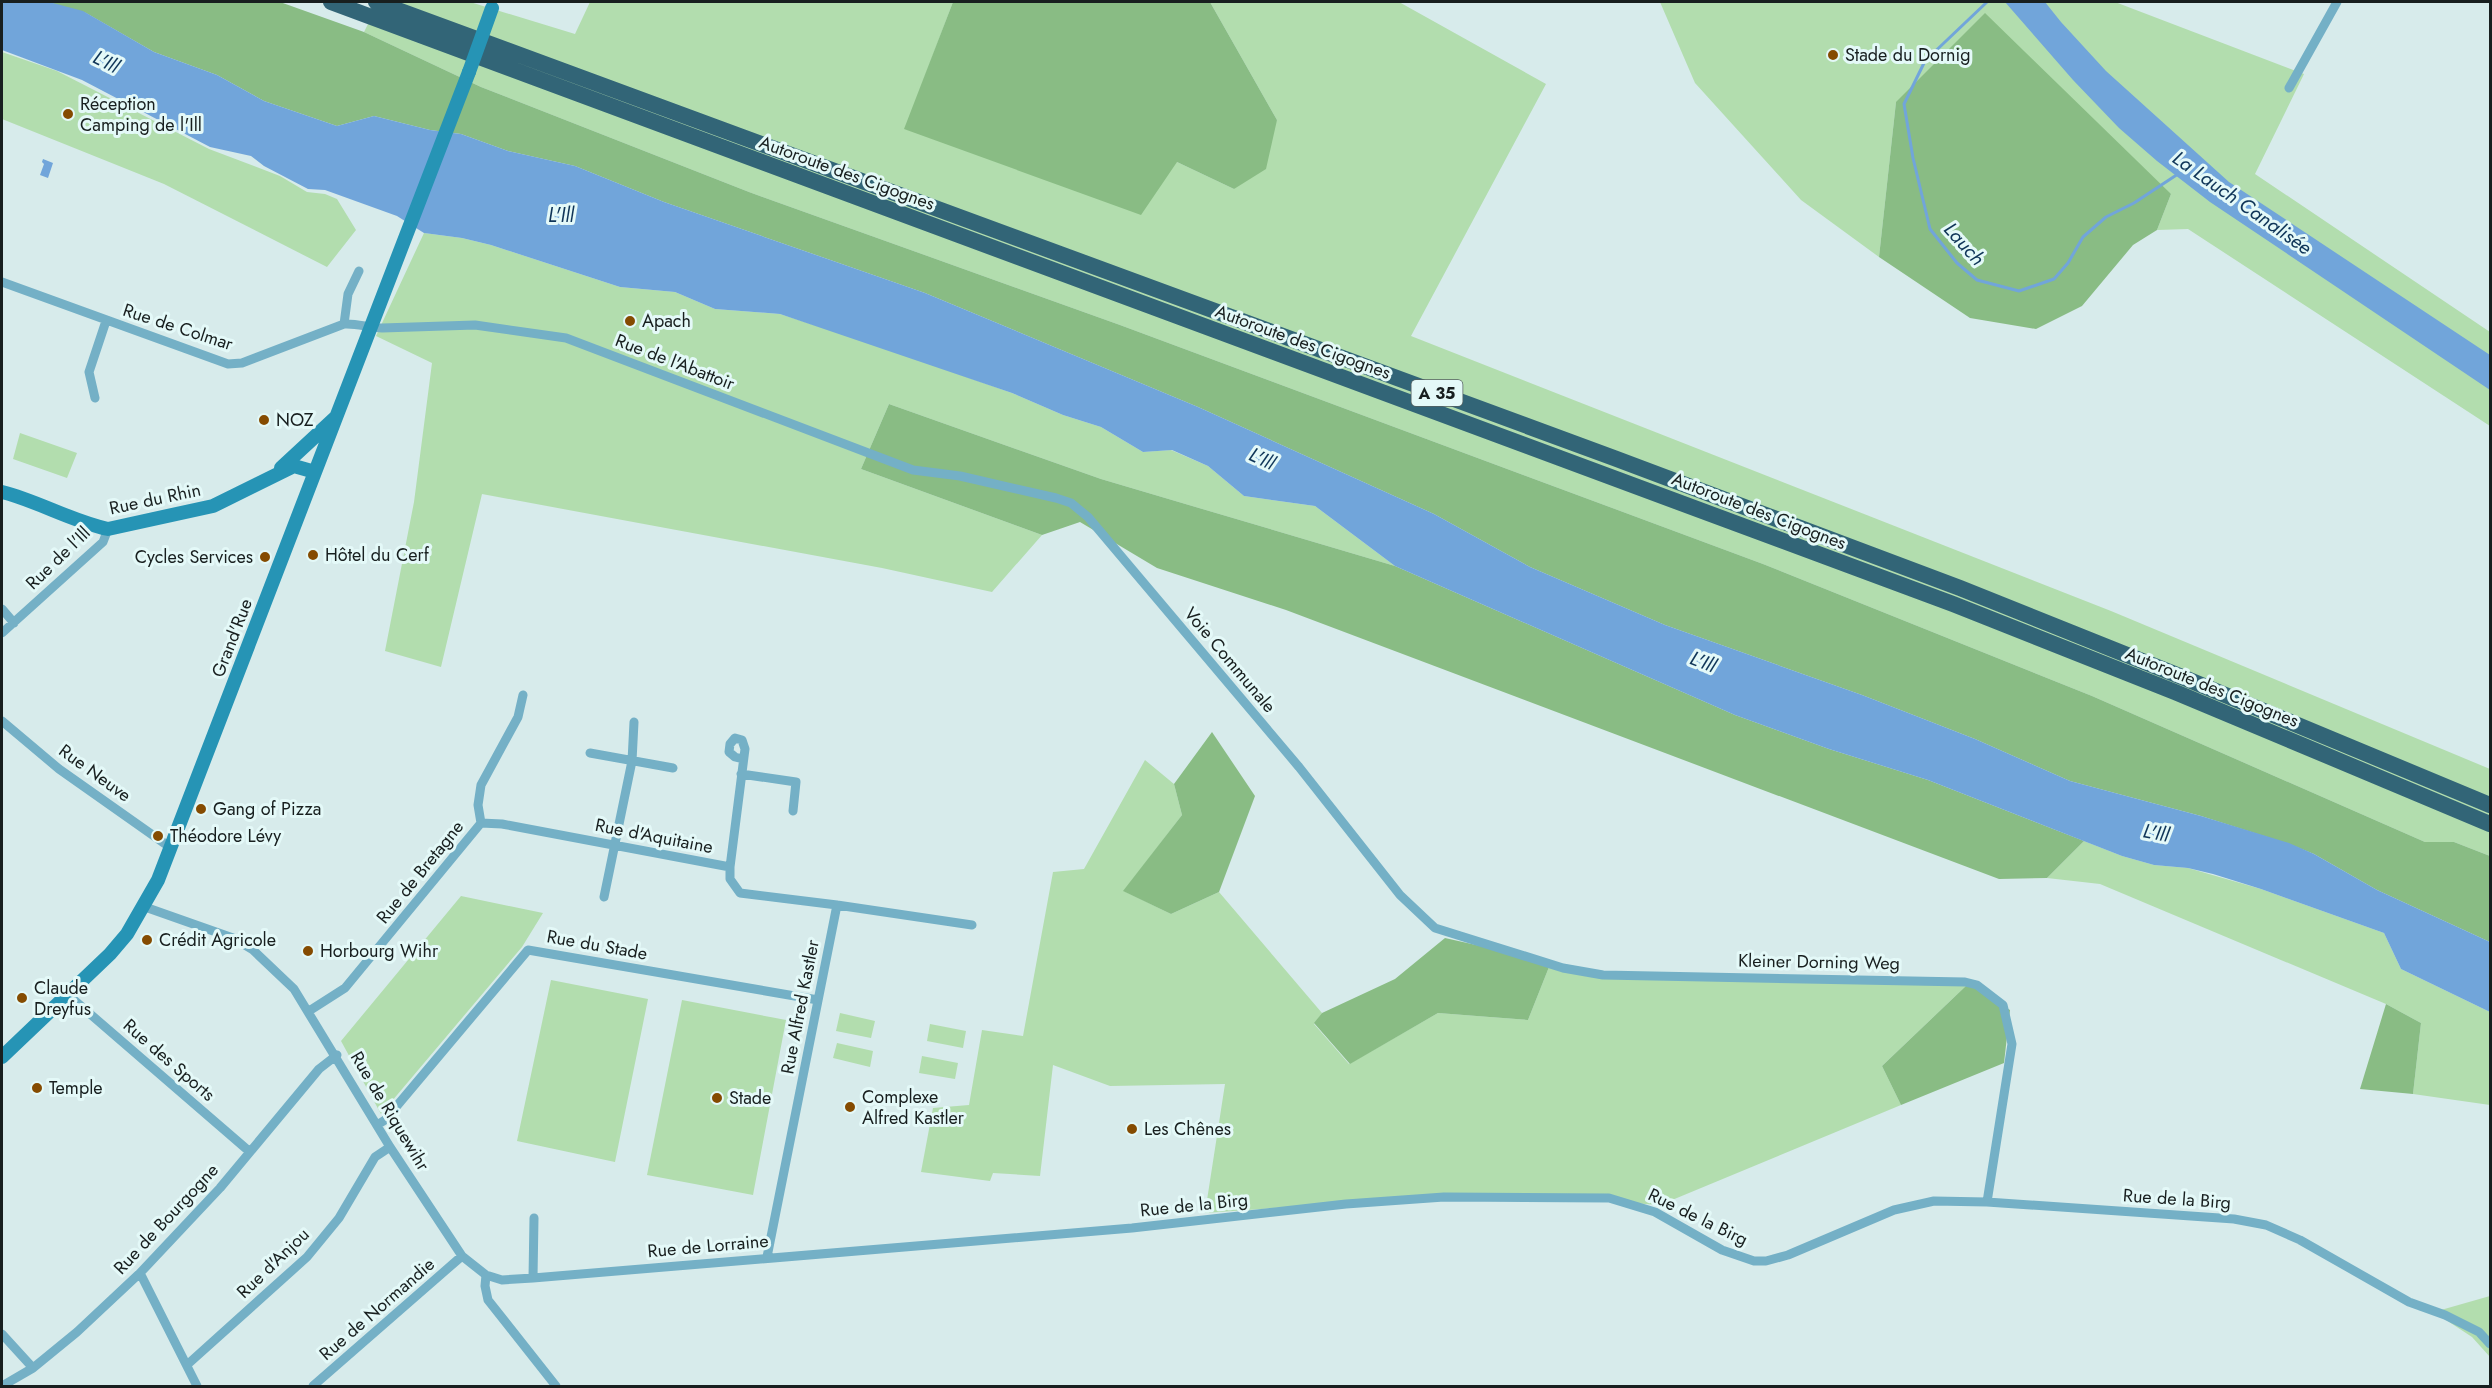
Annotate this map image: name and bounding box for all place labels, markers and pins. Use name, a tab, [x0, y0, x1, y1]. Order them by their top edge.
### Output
place label: Stade du Dornig	[1845, 42, 1971, 68]
marker: Stade du Dornig	[1826, 48, 1840, 62]
place label: Réception Camping de l'Ill	[80, 91, 202, 138]
marker: Réception Camping de l'Ill	[61, 107, 75, 121]
place label: Apach	[642, 308, 691, 334]
marker: Apach	[623, 314, 637, 328]
place label: NOZ	[276, 407, 314, 433]
marker: NOZ	[257, 413, 271, 427]
place label: Hôtel du Cerf	[325, 542, 430, 568]
place label: Cycles Services	[135, 544, 253, 570]
marker: Hôtel du Cerf	[306, 548, 320, 562]
marker: Cycles Services	[258, 550, 272, 564]
place label: Gang of Pizza	[213, 796, 321, 822]
marker: Gang of Pizza	[194, 802, 208, 816]
place label: Théodore Lévy	[170, 823, 281, 849]
marker: Théodore Lévy	[151, 829, 165, 843]
place label: Crédit Agricole	[159, 927, 276, 953]
marker: Crédit Agricole	[140, 933, 154, 947]
place label: Horbourg Wihr	[320, 938, 439, 964]
marker: Horbourg Wihr	[301, 944, 315, 958]
place label: Claude Dreyfus	[34, 975, 91, 1022]
marker: Claude Dreyfus	[15, 991, 29, 1005]
place label: Temple	[49, 1075, 103, 1101]
marker: Temple	[30, 1081, 44, 1095]
place label: Complexe Alfred Kastler	[862, 1084, 965, 1131]
place label: Stade	[729, 1085, 771, 1111]
marker: Stade	[710, 1091, 724, 1105]
marker: Complexe Alfred Kastler	[843, 1100, 857, 1114]
place label: Les Chênes	[1144, 1116, 1231, 1142]
marker: Les Chênes	[1125, 1122, 1139, 1136]

